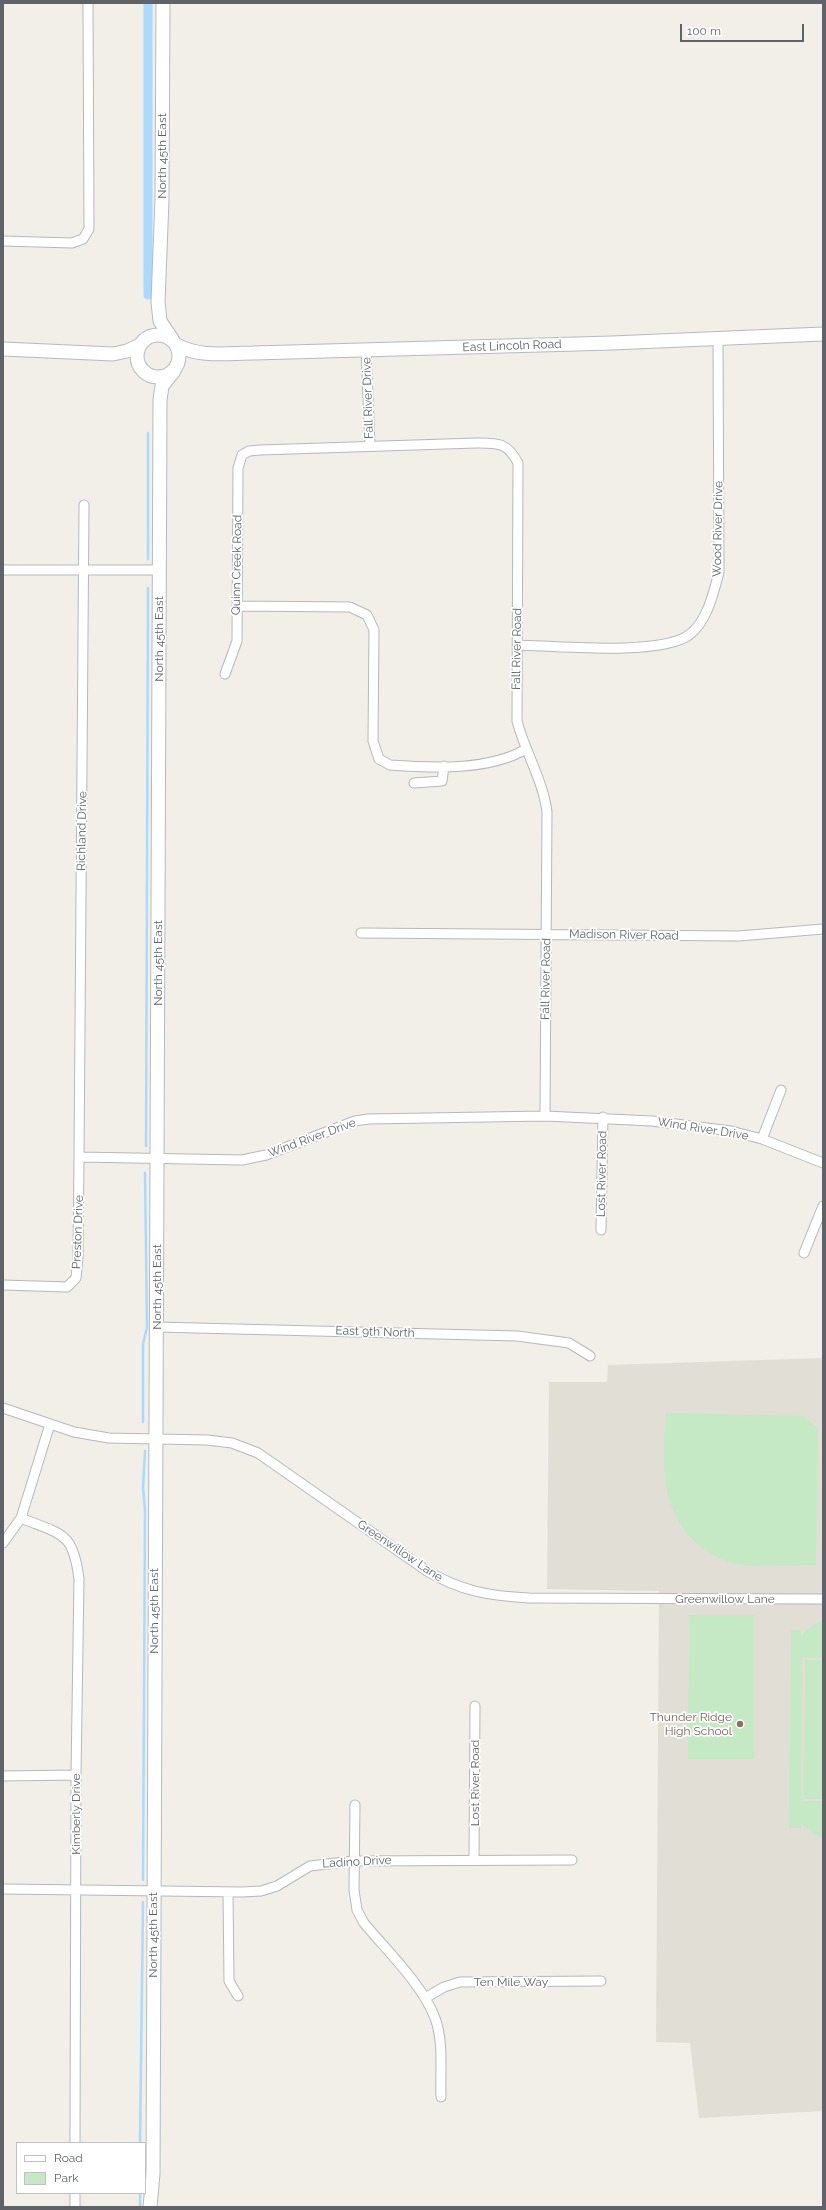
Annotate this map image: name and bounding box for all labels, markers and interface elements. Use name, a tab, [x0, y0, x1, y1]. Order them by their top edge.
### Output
scale bar	[682, 16, 806, 42]
text: 100 m	[687, 24, 721, 38]
street label: North 45th East	[155, 113, 169, 199]
street label: East Lincoln Road	[462, 337, 562, 355]
street label: Fall River Drive	[359, 357, 377, 439]
street label: Wood River Drive	[710, 481, 726, 577]
street label: Quinn Creek Road	[229, 515, 245, 615]
street label: North 45th East	[152, 596, 166, 682]
street label: Fall River Road	[509, 608, 525, 690]
street label: Richland Drive	[74, 791, 90, 871]
street label: North 45th East	[151, 920, 165, 1006]
street label: Madison River Road	[569, 927, 679, 943]
street label: Fall River Road	[538, 938, 554, 1020]
street label: Wind River Drive	[266, 1115, 358, 1161]
street label: Wind River Drive	[656, 1115, 750, 1143]
street label: Lost River Road	[594, 1131, 610, 1217]
street label: Preston Drive	[70, 1195, 86, 1269]
street label: North 45th East	[150, 1244, 164, 1330]
street label: East 9th North	[335, 1323, 415, 1341]
street label: Greenwillow Lane	[355, 1517, 445, 1585]
street label: North 45th East	[147, 1568, 161, 1654]
street label: Greenwillow Lane	[675, 1592, 775, 1606]
place label: Thunder Ridge High School	[649, 1710, 732, 1738]
marker: Thunder Ridge High School	[735, 1719, 745, 1729]
street label: Lost River Road	[468, 1740, 482, 1826]
street label: Kimberly Drive	[69, 1773, 83, 1855]
street label: Ladino Drive	[322, 1853, 392, 1871]
street label: North 45th East	[146, 1892, 160, 1978]
street label: Ten Mile Way	[474, 1975, 548, 1989]
legend	[16, 2142, 146, 2194]
text: Road	[54, 2151, 83, 2165]
text: Park	[54, 2171, 79, 2185]

